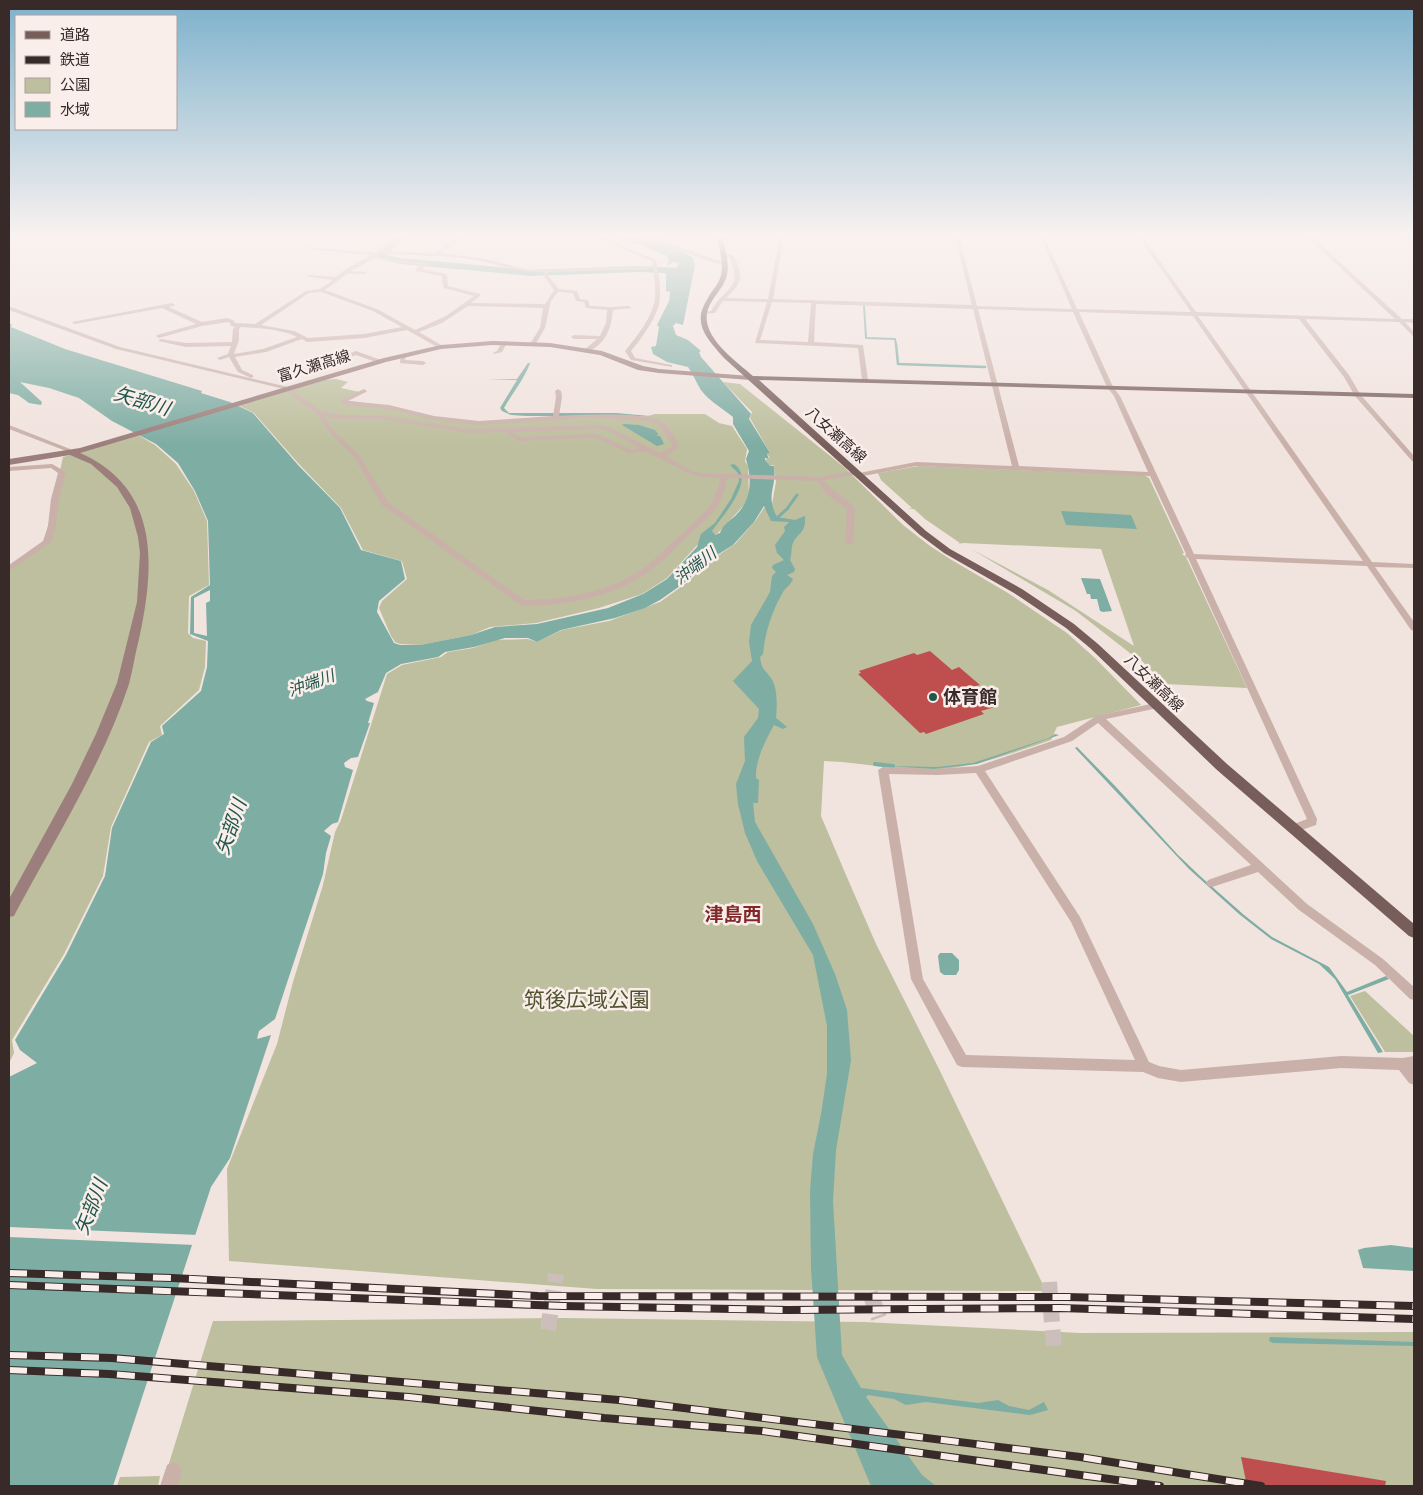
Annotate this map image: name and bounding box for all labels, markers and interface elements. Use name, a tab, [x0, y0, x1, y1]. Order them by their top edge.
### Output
legend	[15, 15, 178, 130]
text: 道路	[60, 26, 90, 44]
text: 鉄道	[60, 51, 90, 69]
text: 公園	[60, 76, 90, 94]
text: 水域	[60, 101, 90, 119]
street label: 富久瀬高線	[275, 346, 353, 386]
water label: 矢部川	[111, 382, 175, 421]
street label: 八女瀬高線	[802, 403, 870, 467]
water label: 沖端川	[670, 543, 721, 588]
street label: 八女瀬高線	[1121, 650, 1187, 716]
water label: 沖端川	[285, 665, 339, 700]
place label: 体育館	[943, 686, 997, 708]
marker: 体育館	[927, 691, 939, 703]
water label: 矢部川	[211, 794, 252, 858]
district label: 津島西	[704, 903, 762, 926]
park label: 筑後広域公園	[524, 987, 650, 1013]
water label: 矢部川	[70, 1174, 113, 1238]

